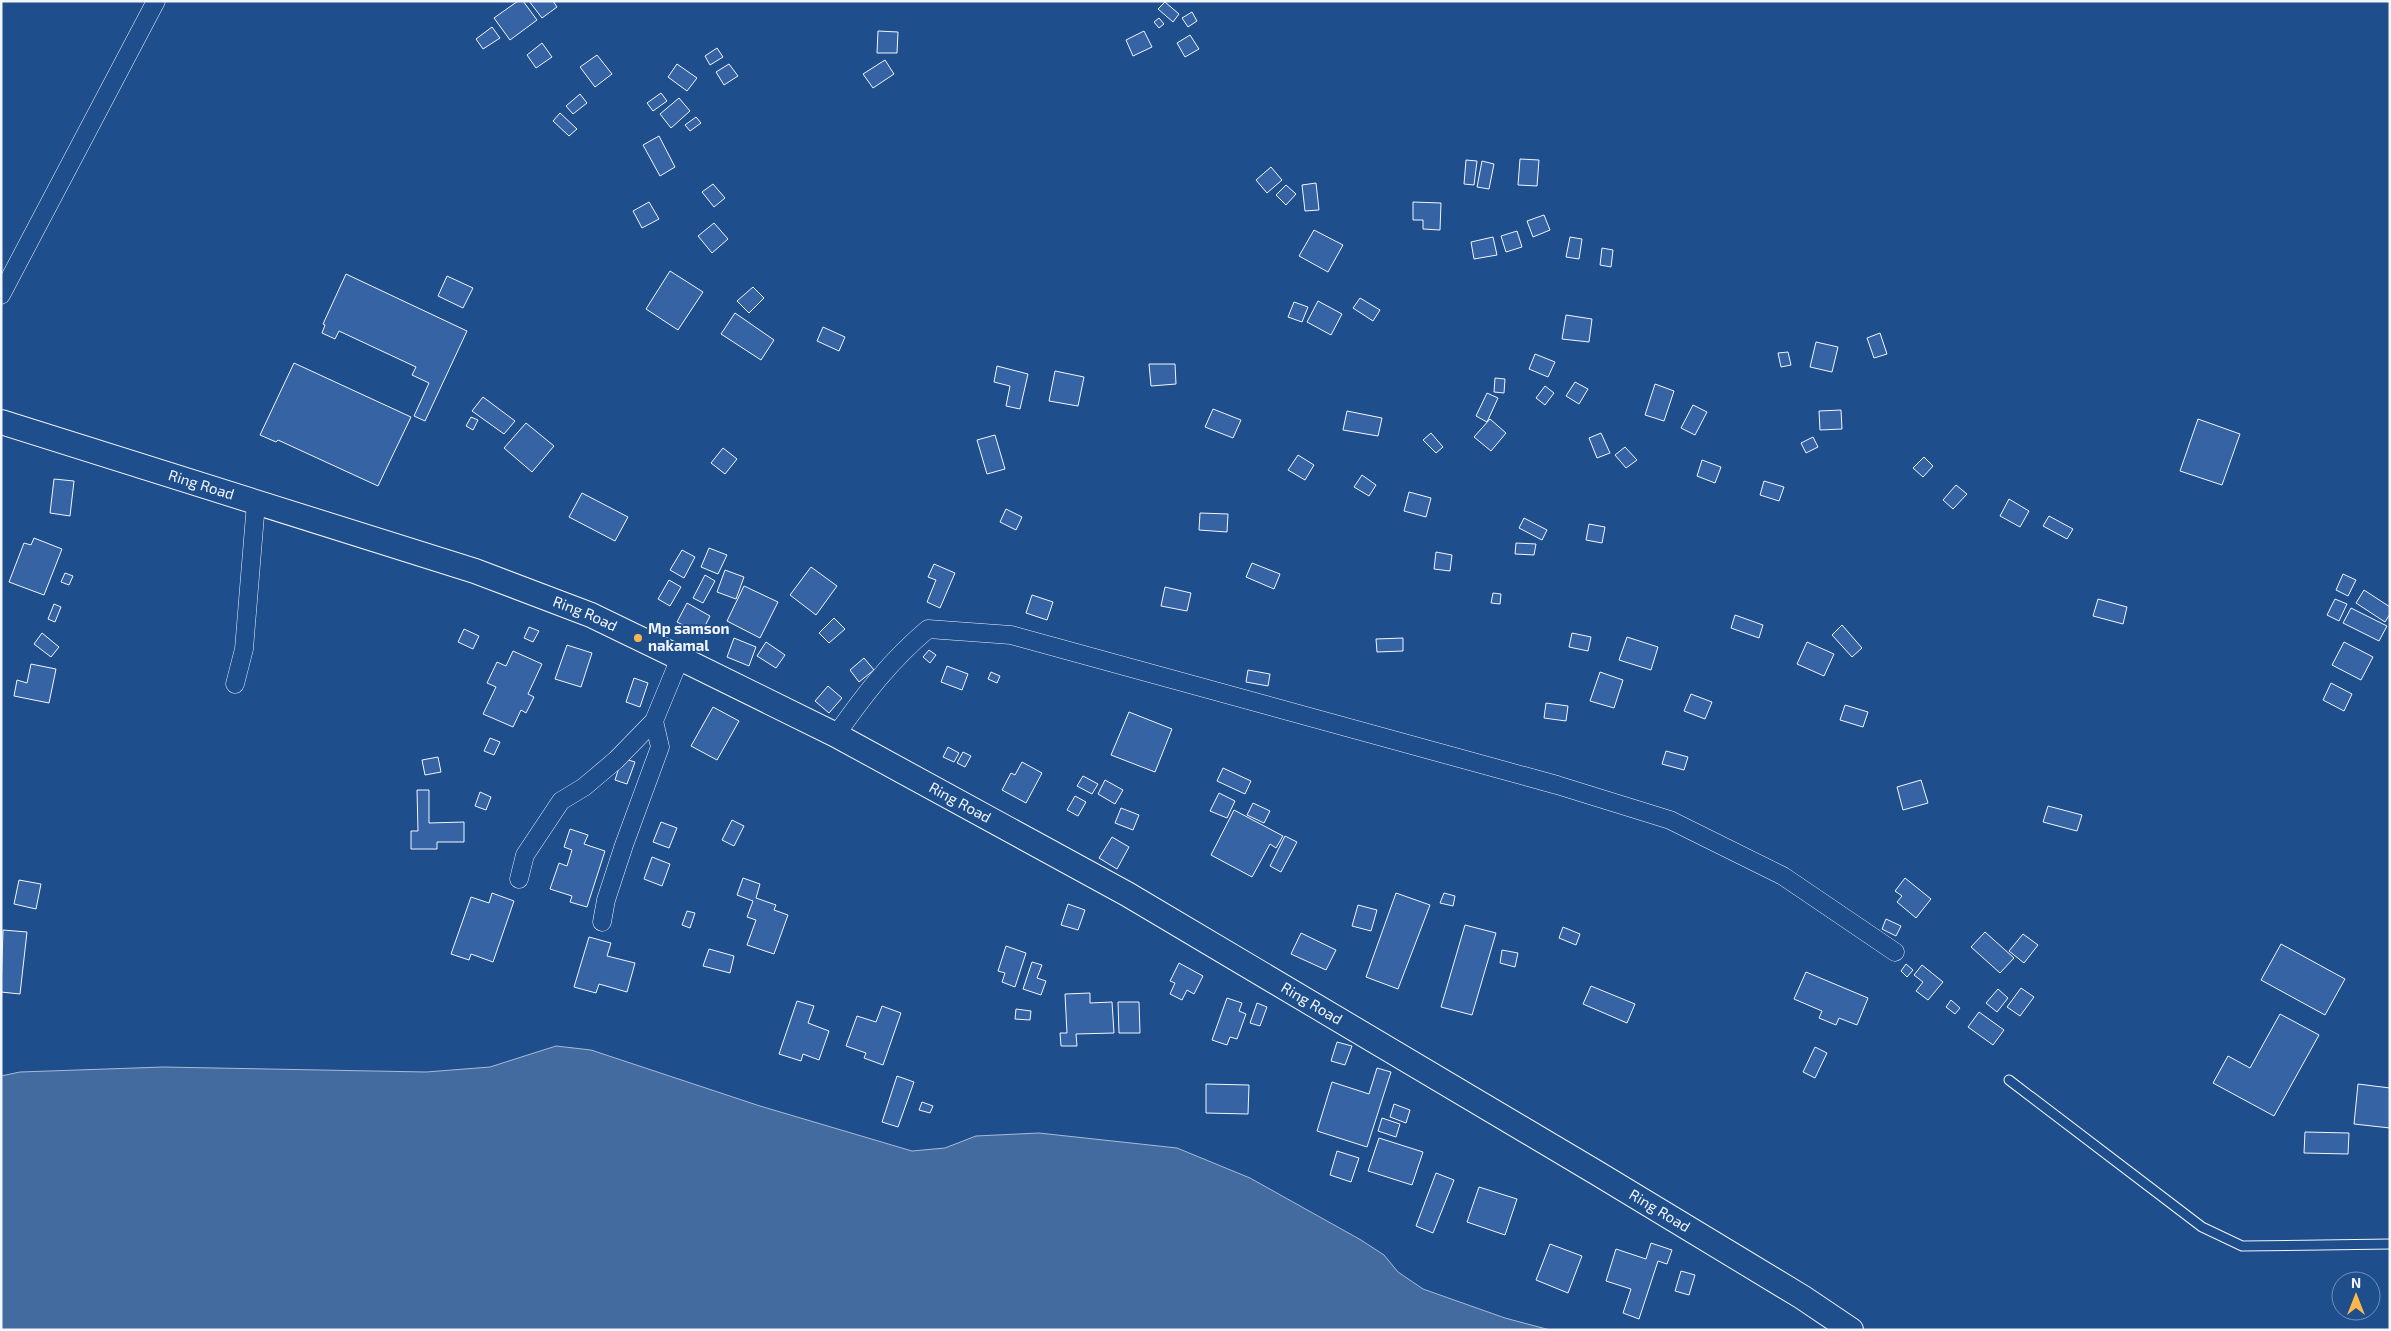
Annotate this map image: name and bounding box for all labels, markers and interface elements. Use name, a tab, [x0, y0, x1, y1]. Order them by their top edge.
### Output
street label: Ring Road	[166, 465, 237, 503]
street label: Ring Road	[551, 591, 621, 634]
place label: Mp samson nakamal	[648, 619, 730, 654]
marker: Mp samson nakamal	[632, 632, 644, 644]
street label: Ring Road	[926, 778, 995, 826]
street label: Ring Road	[1278, 978, 1346, 1028]
street label: Ring Road	[1626, 1185, 1694, 1235]
north arrow	[2331, 1271, 2381, 1321]
text: N	[2351, 1274, 2361, 1291]

